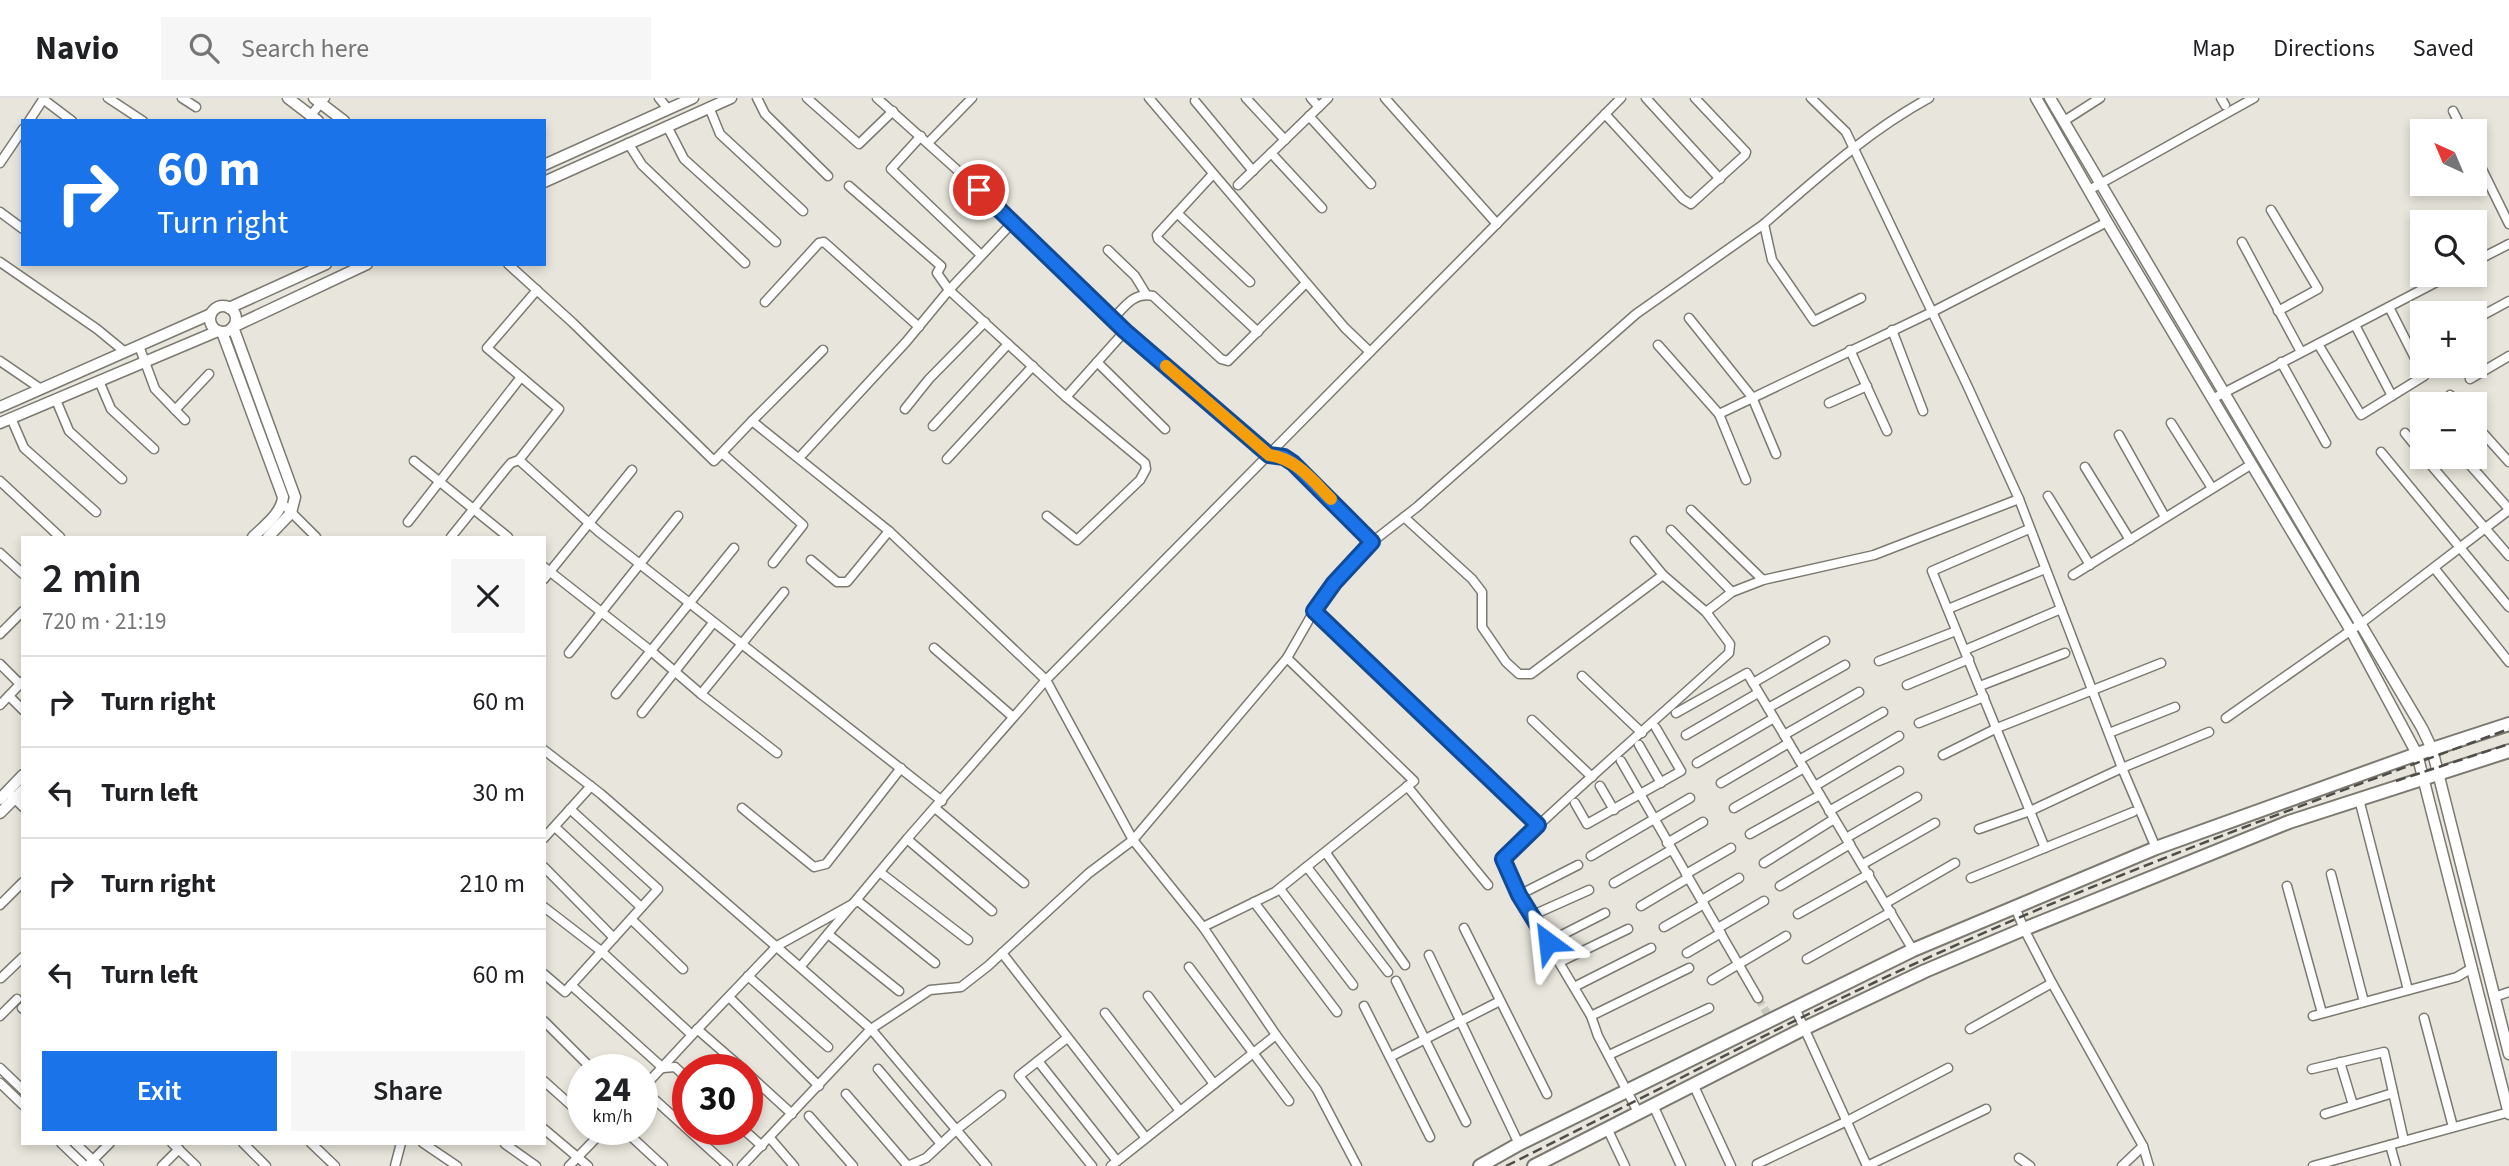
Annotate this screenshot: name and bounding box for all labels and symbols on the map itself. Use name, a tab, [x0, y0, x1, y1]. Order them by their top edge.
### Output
north arrow	[2410, 119, 2487, 196]
pin	[949, 160, 1009, 220]
position arrow	[1511, 905, 1585, 979]
speed limit sign: 30	[672, 1054, 763, 1145]

